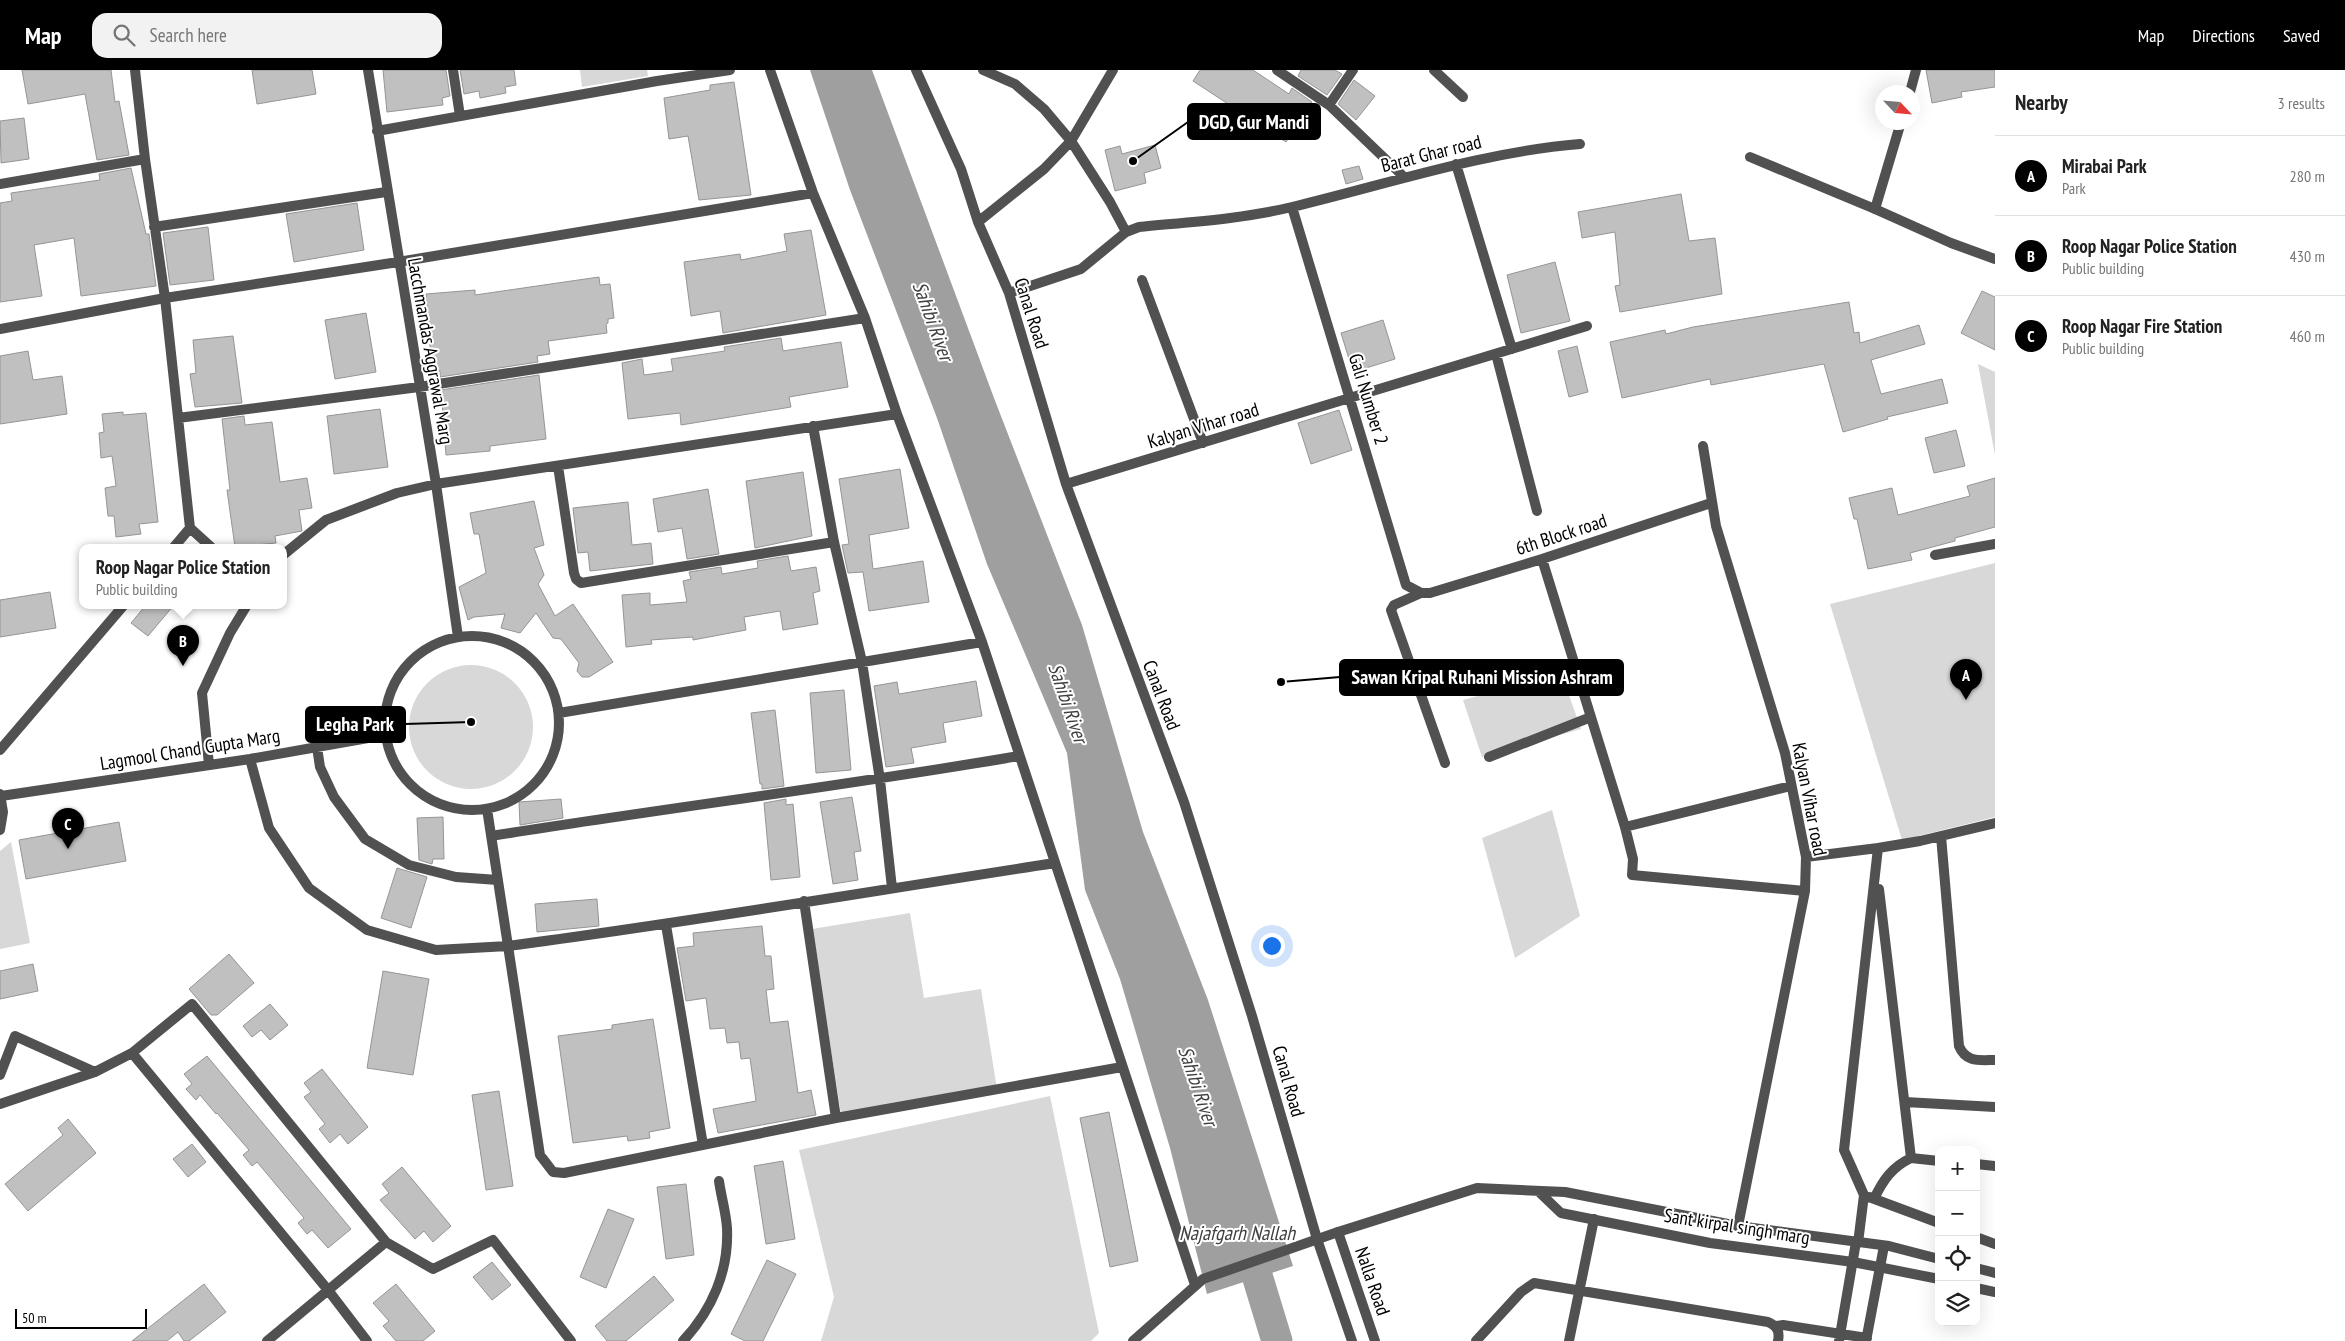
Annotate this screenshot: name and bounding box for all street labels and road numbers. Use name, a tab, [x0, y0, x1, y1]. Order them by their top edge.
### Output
street label: Barat Ghar road	[1378, 129, 1484, 177]
street label: Lacchmandas Aggrawal Marg	[403, 256, 459, 446]
street label: Canal Road	[1009, 275, 1055, 351]
street label: Gali Number 2	[1344, 350, 1394, 448]
street label: Kalyan Vihar road	[1144, 397, 1262, 453]
street label: 6th Block road	[1512, 508, 1610, 560]
street label: Canal Road	[1138, 657, 1186, 733]
street label: Lagmool Chand Gupta Marg	[98, 723, 282, 775]
street label: Kalyan Vihar road	[1787, 740, 1833, 858]
street label: Canal Road	[1267, 1043, 1311, 1119]
street label: Sant kirpal singh marg	[1662, 1203, 1812, 1249]
street label: Nalla Road	[1350, 1244, 1396, 1318]

